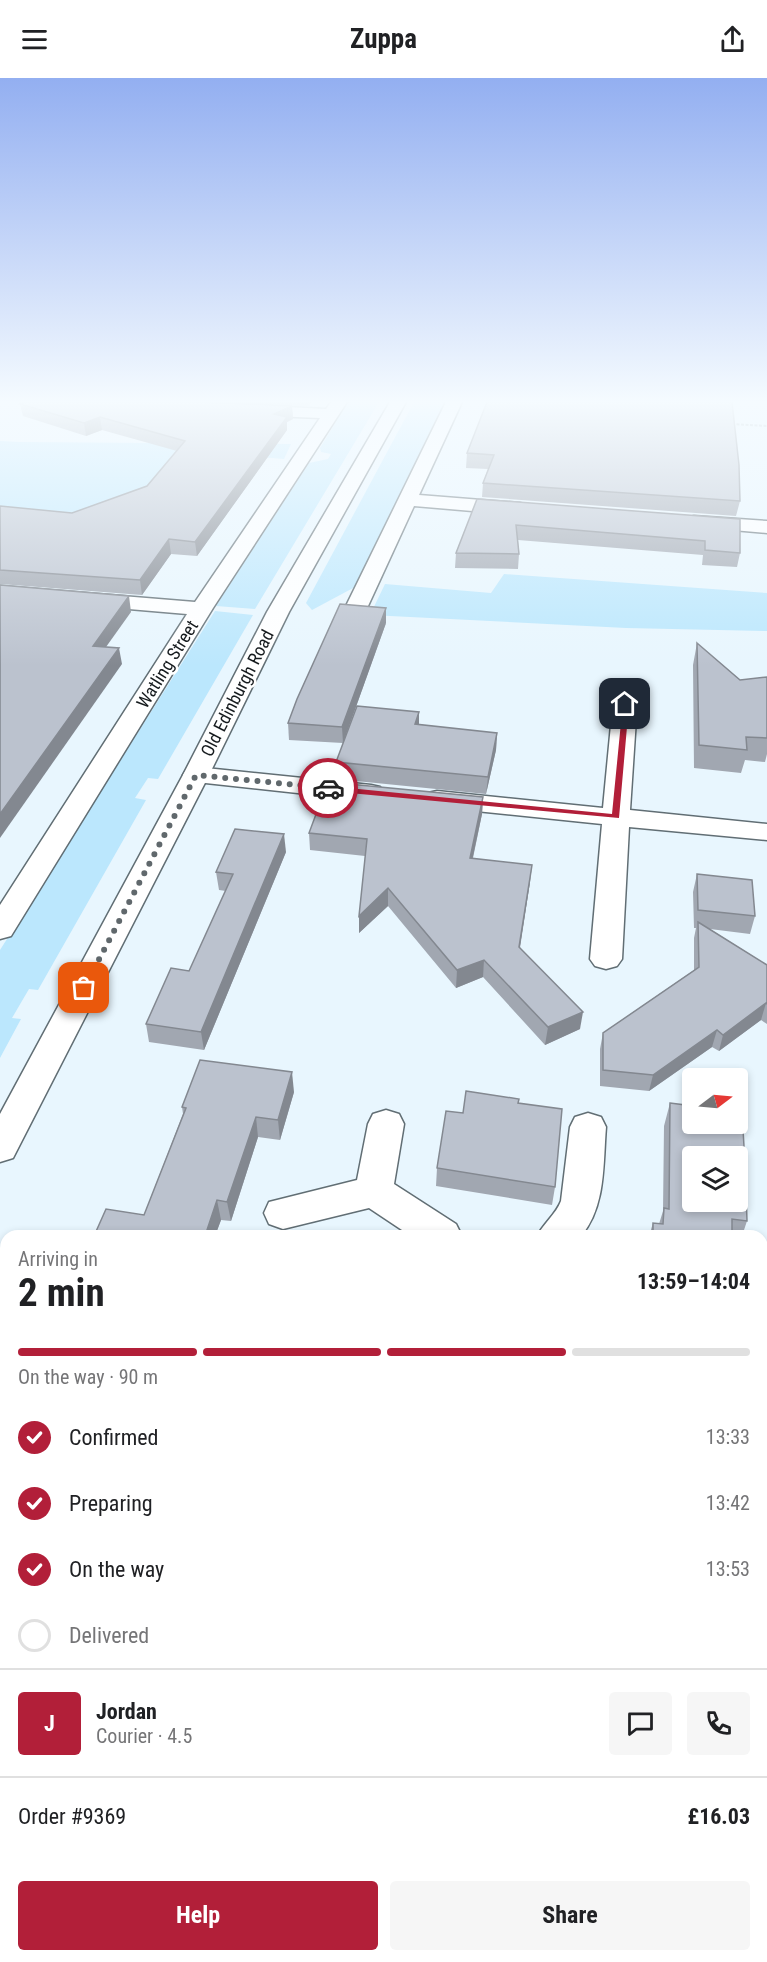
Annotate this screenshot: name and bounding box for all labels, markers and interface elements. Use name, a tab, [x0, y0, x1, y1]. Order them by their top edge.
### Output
icon: menu	[18, 23, 51, 56]
text: Zuppa	[350, 23, 417, 55]
icon: share	[716, 23, 749, 56]
street label: Watling Street	[132, 616, 202, 712]
street label: Old Edinburgh Road	[196, 626, 278, 760]
pin	[599, 678, 650, 729]
icon: home	[608, 687, 641, 720]
courier	[298, 758, 358, 818]
icon: car	[312, 772, 345, 805]
pin	[58, 962, 109, 1013]
icon: bag	[67, 971, 100, 1004]
north arrow	[682, 1068, 748, 1134]
map controls	[682, 1068, 748, 1212]
button: layers	[682, 1146, 748, 1212]
text: Arriving in	[18, 1247, 98, 1271]
text: 13:59–14:04	[637, 1269, 750, 1294]
text: 2 min	[18, 1270, 105, 1316]
text: On the way · 90 m	[18, 1365, 158, 1389]
icon: check	[18, 1421, 51, 1454]
text: Confirmed	[69, 1425, 158, 1450]
text: 13:33	[706, 1425, 750, 1449]
icon: check	[18, 1487, 51, 1520]
text: Preparing	[69, 1491, 153, 1516]
text: 13:42	[706, 1491, 750, 1515]
icon: check	[18, 1553, 51, 1586]
text: On the way	[69, 1557, 164, 1582]
text: 13:53	[706, 1557, 750, 1581]
text: Delivered	[69, 1623, 149, 1648]
button: chat	[609, 1692, 672, 1755]
button: phone	[687, 1692, 750, 1755]
text: Jordan	[96, 1699, 157, 1724]
text: J	[44, 1711, 55, 1736]
text: Courier · 4.5	[96, 1724, 192, 1748]
text: Order #9369	[18, 1804, 126, 1829]
text: £16.03	[688, 1804, 750, 1829]
button: Help	[18, 1881, 378, 1950]
button: Share	[390, 1881, 750, 1950]

